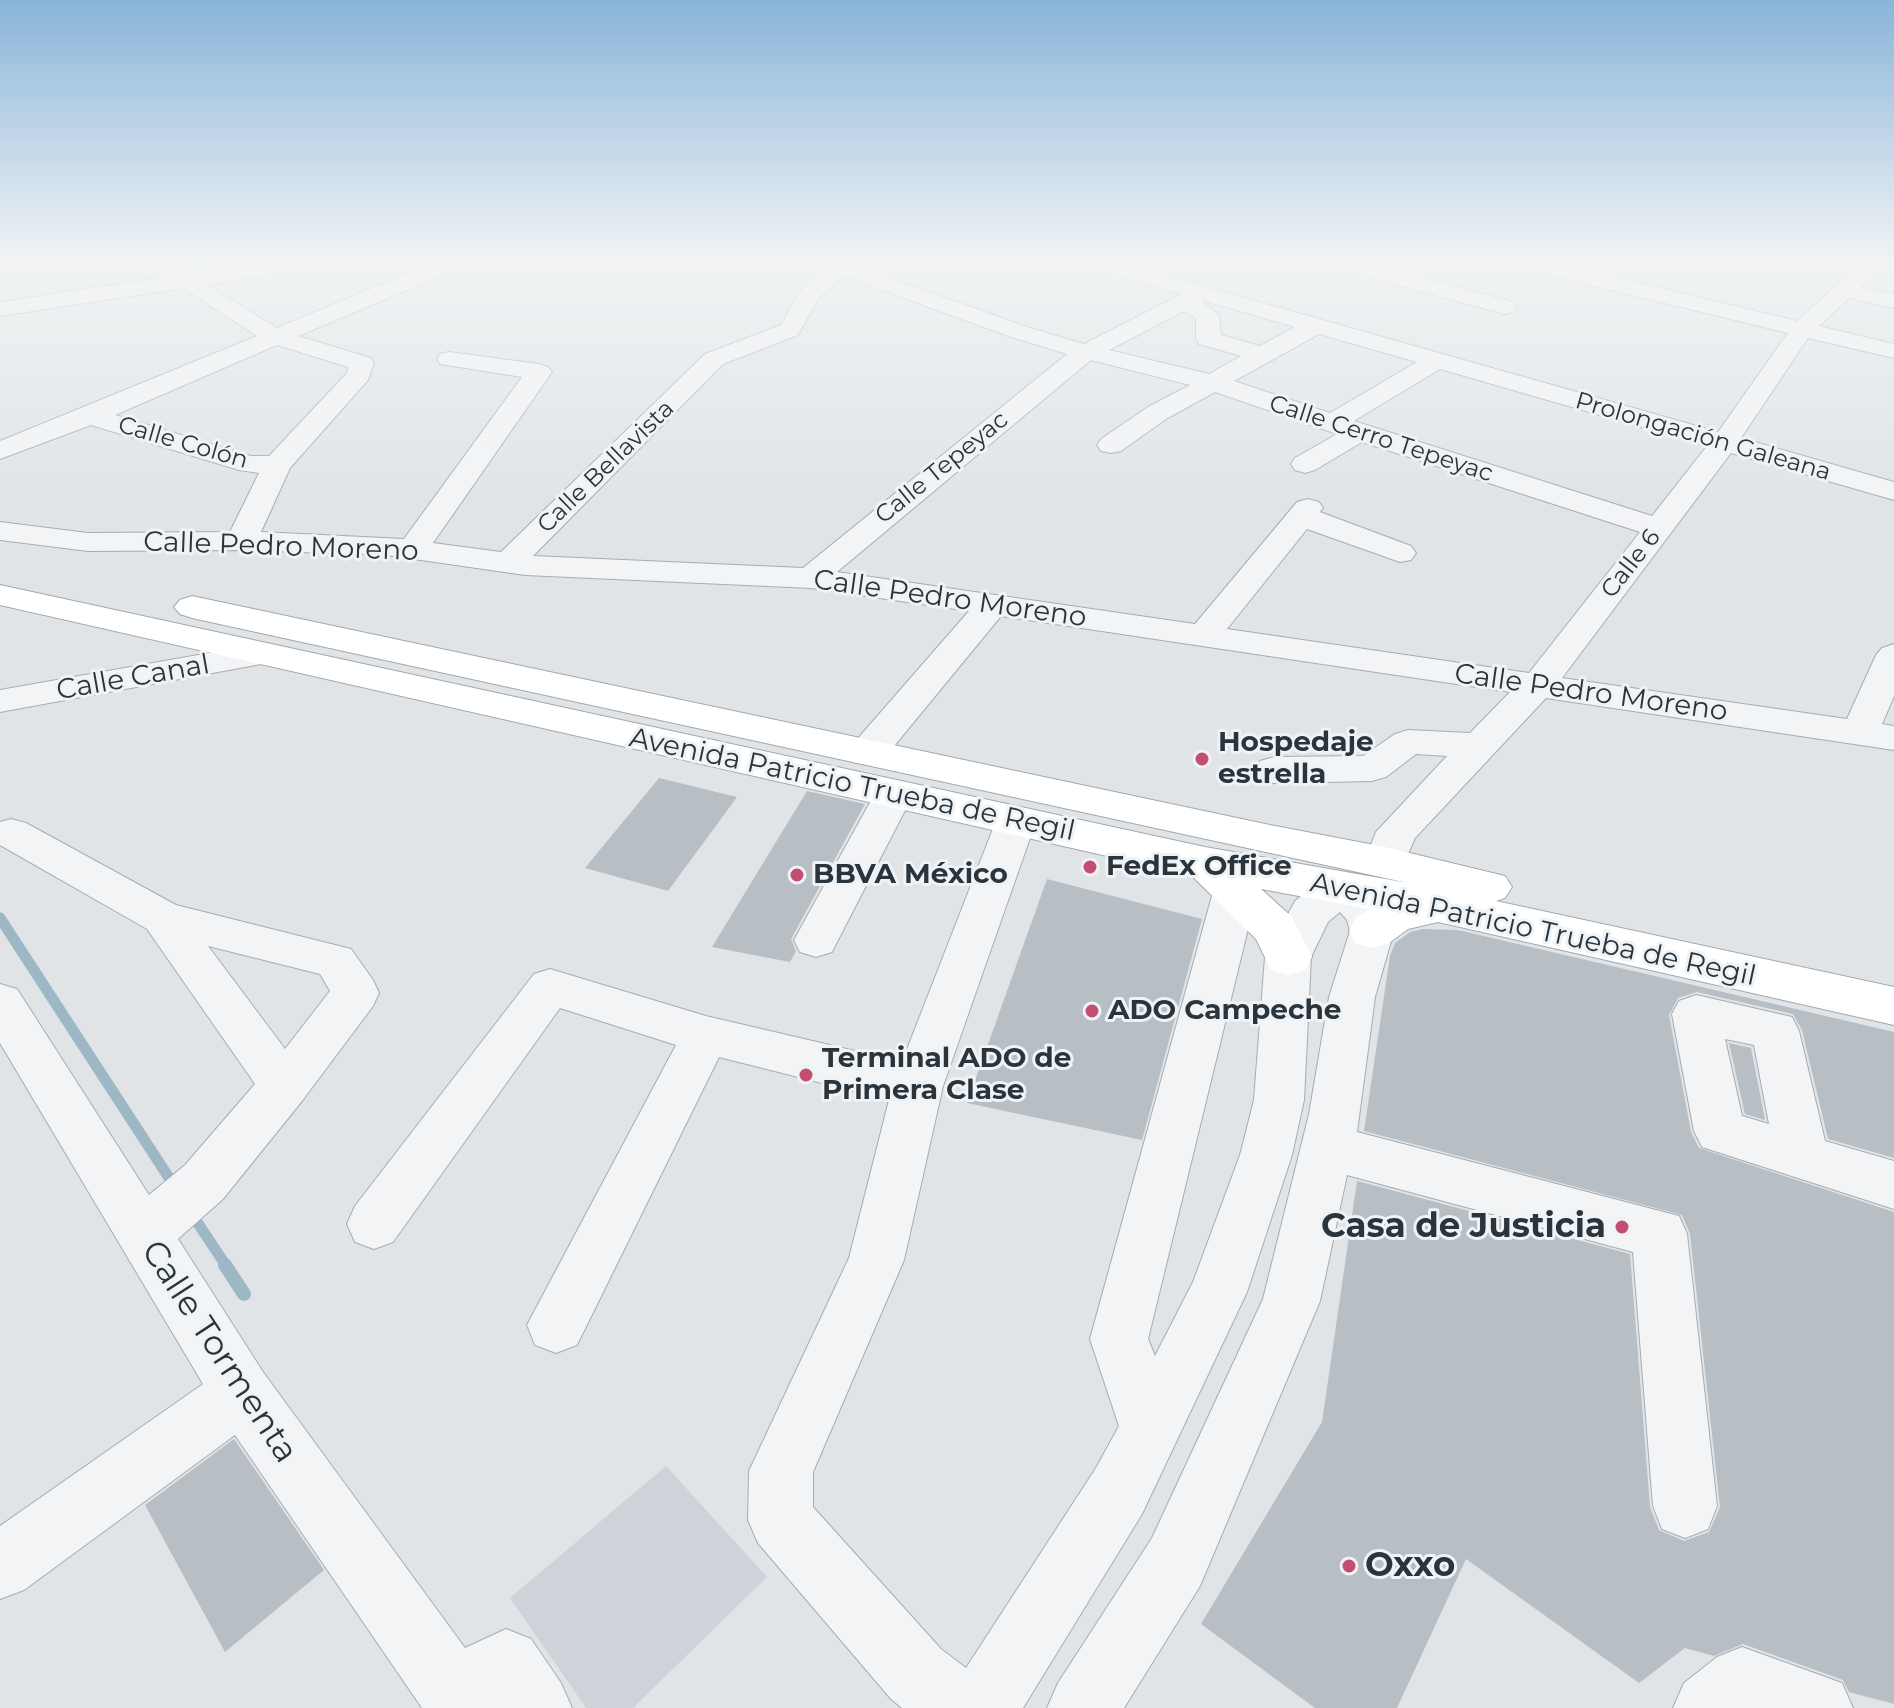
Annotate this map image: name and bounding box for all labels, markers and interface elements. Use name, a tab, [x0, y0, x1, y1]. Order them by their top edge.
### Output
street label: Prolongación Galeana	[1572, 387, 1834, 487]
street label: Calle Cerro Tepeyac	[1266, 389, 1496, 489]
street label: Calle Bellavista	[532, 395, 680, 539]
street label: Calle Tepeyac	[870, 406, 1014, 530]
street label: Calle Colón	[115, 411, 251, 475]
street label: Calle 6	[1595, 524, 1667, 604]
street label: Calle Pedro Moreno	[143, 525, 419, 569]
street label: Calle Pedro Moreno	[811, 563, 1089, 635]
street label: Calle Canal	[54, 648, 212, 708]
street label: Calle Pedro Moreno	[1452, 657, 1730, 729]
street label: Avenida Patricio Trueba de Regil	[626, 721, 1078, 849]
place label: Hospedaje estrella	[1218, 726, 1374, 792]
marker: Hospedaje estrella	[1193, 750, 1211, 768]
place label: FedEx Office	[1106, 850, 1292, 884]
place label: BBVA México	[813, 858, 1008, 892]
marker: FedEx Office	[1081, 858, 1099, 876]
marker: BBVA México	[788, 866, 806, 884]
street label: Avenida Patricio Trueba de Regil	[1307, 866, 1759, 994]
place label: ADO Campeche	[1108, 994, 1342, 1028]
marker: ADO Campeche	[1083, 1002, 1101, 1020]
place label: Terminal ADO de Primera Clase	[822, 1042, 1071, 1108]
marker: Terminal ADO de Primera Clase	[797, 1066, 815, 1084]
place label: Casa de Justicia	[1321, 1207, 1606, 1247]
marker: Casa de Justicia	[1613, 1218, 1631, 1236]
street label: Calle Tormenta	[132, 1233, 306, 1471]
place label: Oxxo	[1365, 1546, 1455, 1586]
marker: Oxxo	[1340, 1557, 1358, 1575]

